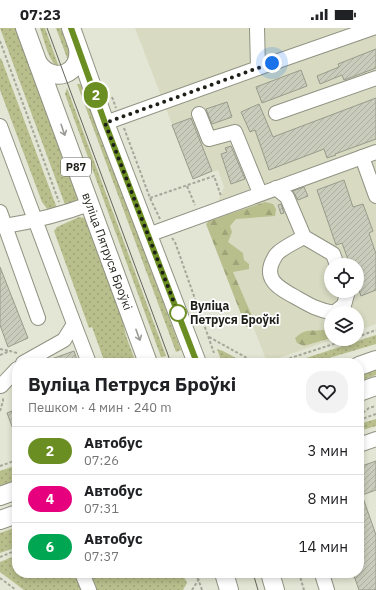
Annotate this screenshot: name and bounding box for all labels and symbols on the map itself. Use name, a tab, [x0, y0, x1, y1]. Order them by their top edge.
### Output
your location	[262, 53, 282, 73]
line badge: 2	[83, 82, 109, 108]
one-way arrow	[60, 124, 67, 137]
road number: Р87	[61, 158, 91, 176]
street label: вуліца Пятруся Броўкі	[79, 190, 136, 312]
place label: Вуліца Петруся Броўкі	[190, 298, 279, 327]
marker: Вуліца Петруся Броўкі	[169, 304, 187, 322]
one-way arrow	[134, 328, 142, 340]

